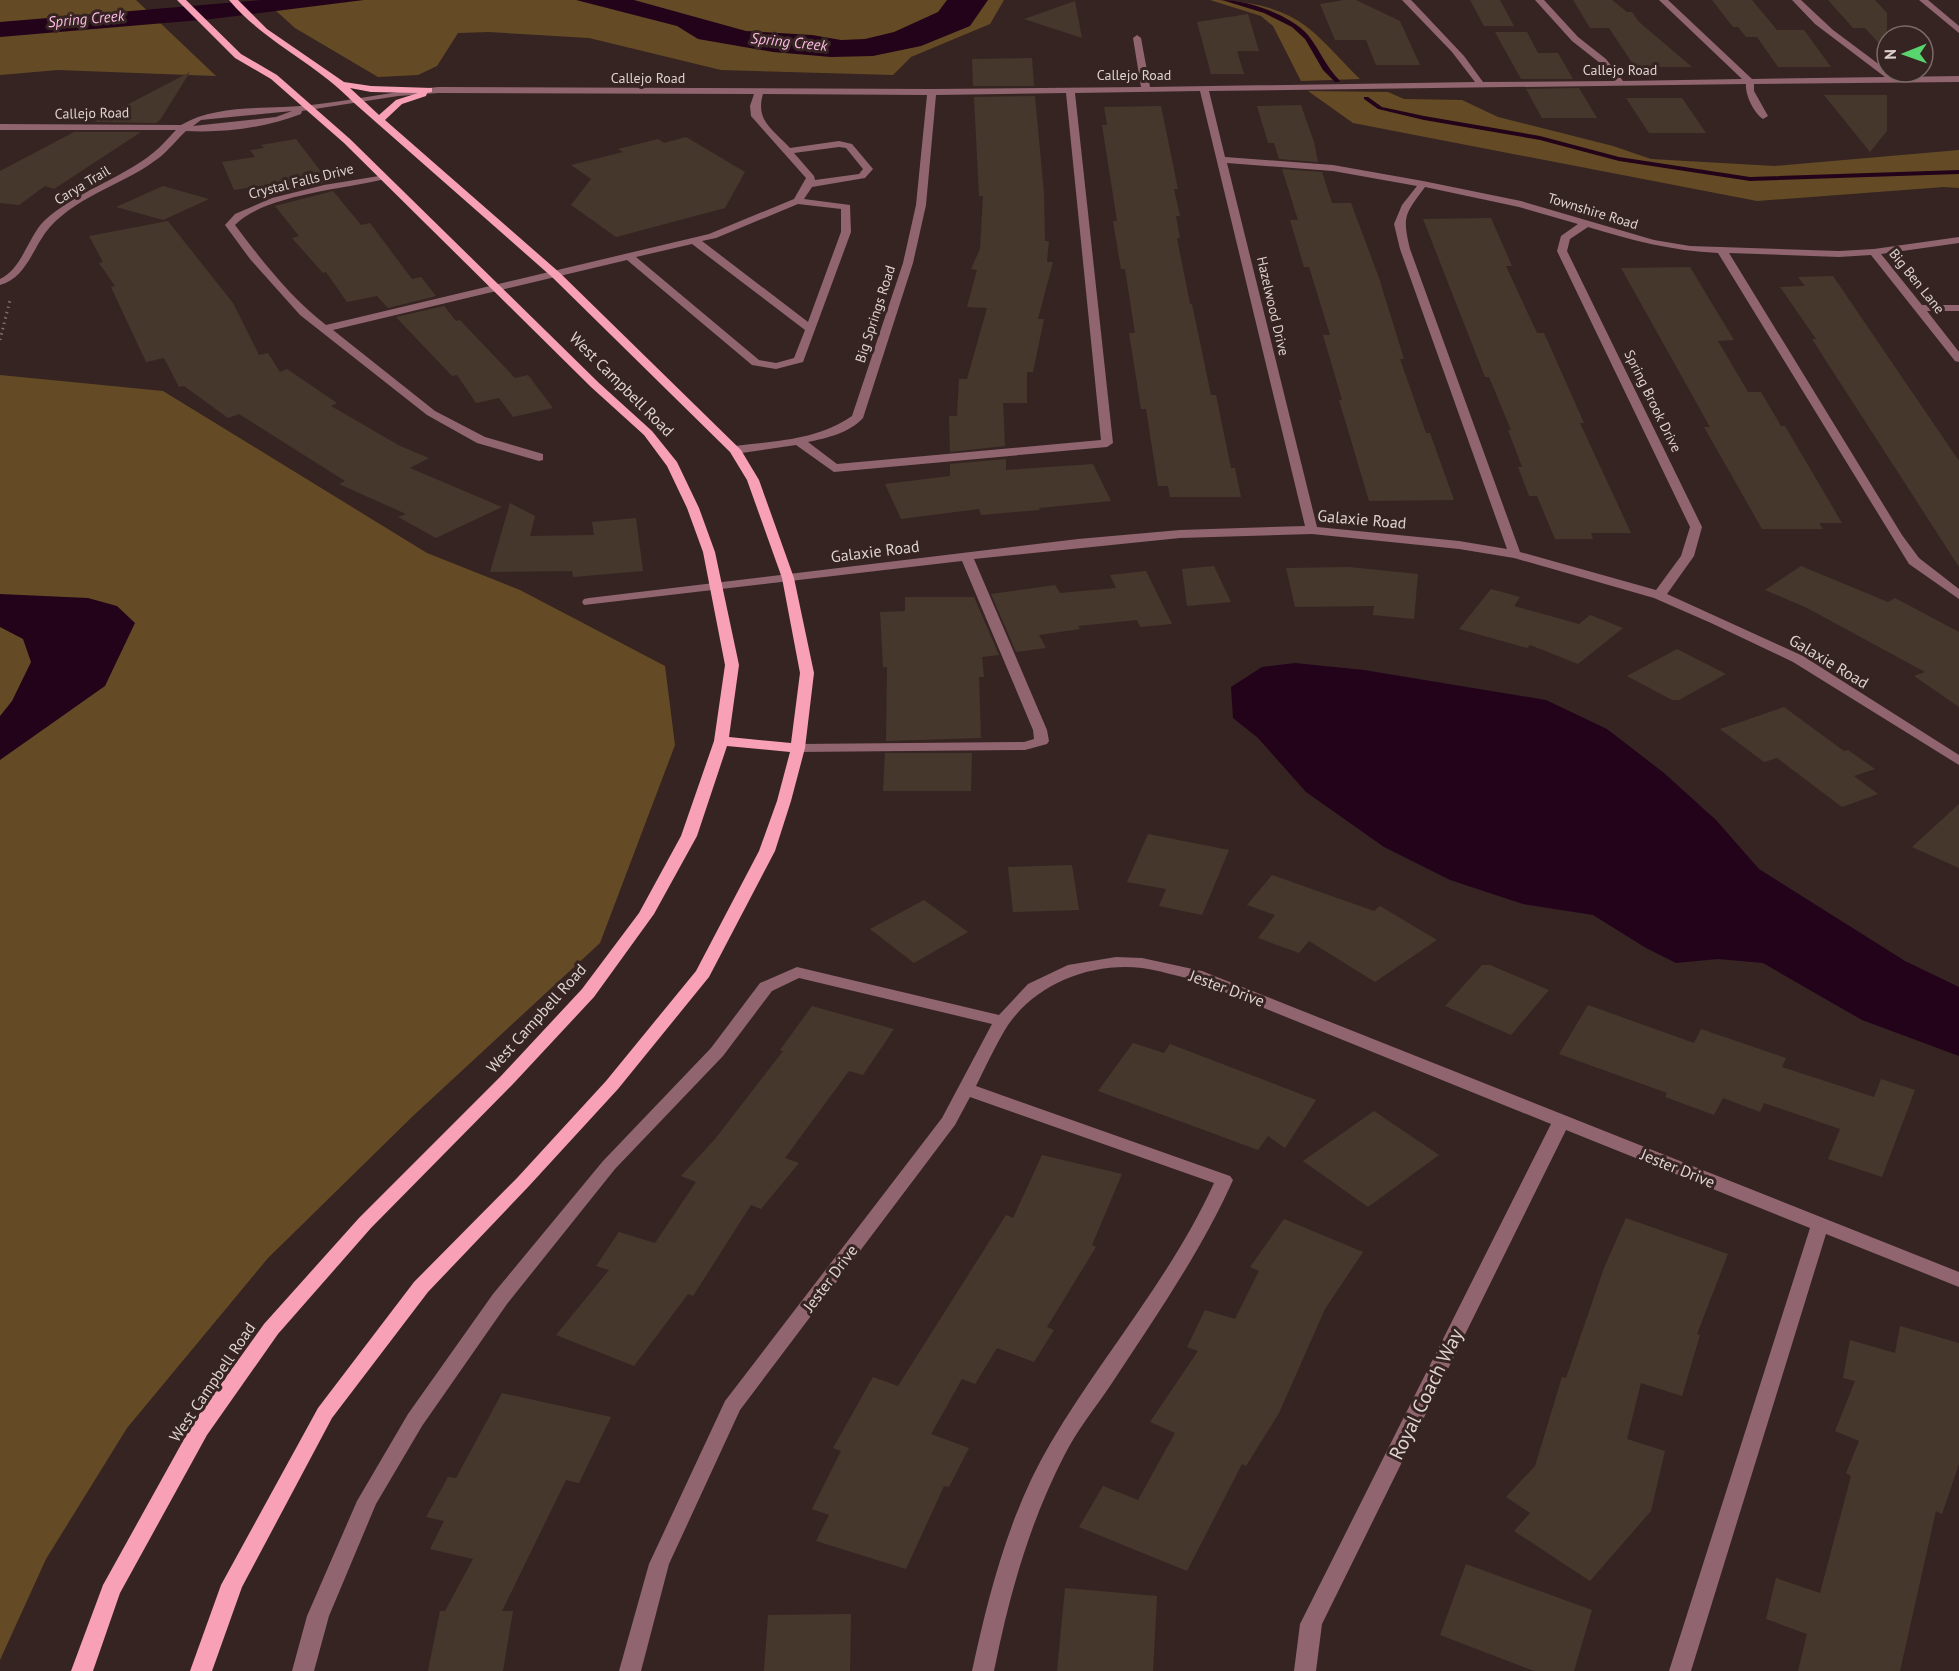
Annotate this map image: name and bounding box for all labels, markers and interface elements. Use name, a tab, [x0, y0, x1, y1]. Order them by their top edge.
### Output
water label: Spring Creek	[47, 6, 126, 31]
north arrow	[1875, 24, 1935, 84]
water label: Spring Creek	[750, 28, 829, 55]
text: N	[1880, 49, 1900, 60]
street label: Callejo Road	[1583, 61, 1657, 79]
street label: Callejo Road	[1097, 66, 1171, 84]
street label: Callejo Road	[611, 69, 685, 87]
street label: Callejo Road	[55, 103, 129, 123]
street label: Crystal Falls Drive	[247, 159, 355, 203]
street label: Carya Trail	[51, 161, 113, 209]
street label: Townshire Road	[1546, 189, 1640, 233]
street label: Big Ben Lane	[1885, 245, 1949, 317]
street label: Hazelwood Drive	[1253, 255, 1293, 357]
street label: Big Springs Road	[851, 263, 899, 365]
street label: West Campbell Road	[565, 327, 679, 441]
street label: Spring Brook Drive	[1620, 347, 1686, 455]
street label: Galaxie Road	[1317, 505, 1407, 533]
street label: Galaxie Road	[830, 536, 920, 566]
street label: Galaxie Road	[1786, 629, 1872, 693]
street label: West Campbell Road	[482, 959, 590, 1077]
street label: Jester Drive	[1186, 965, 1267, 1011]
street label: Jester Drive	[1637, 1144, 1718, 1192]
street label: Jester Drive	[798, 1241, 862, 1316]
street label: West Campbell Road	[165, 1318, 259, 1446]
street label: Royal Coach Way	[1383, 1323, 1469, 1464]

